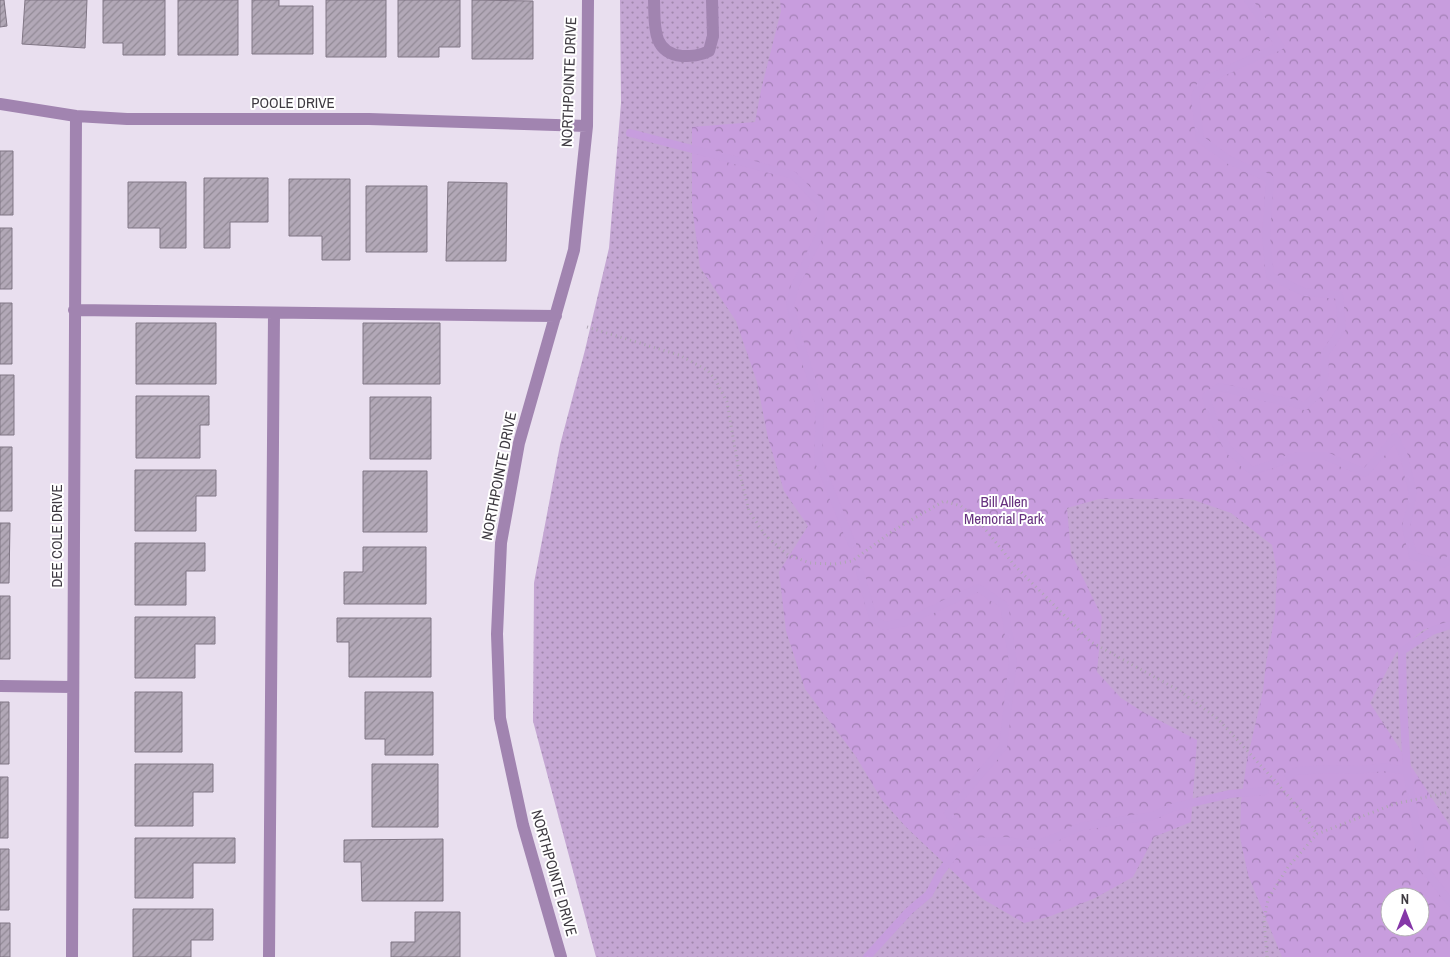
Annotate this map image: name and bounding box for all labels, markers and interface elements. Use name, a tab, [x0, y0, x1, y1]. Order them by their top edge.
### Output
street label: NORTHPOINTE DRIVE	[556, 16, 581, 147]
street label: POOLE DRIVE	[251, 92, 335, 113]
street label: NORTHPOINTE DRIVE	[476, 410, 521, 542]
street label: DEE COLE DRIVE	[46, 484, 67, 588]
park label: Bill Allen Memorial Park	[964, 491, 1045, 529]
street label: NORTHPOINTE DRIVE	[526, 807, 583, 938]
north arrow	[1380, 887, 1430, 937]
text: N	[1401, 890, 1409, 908]

